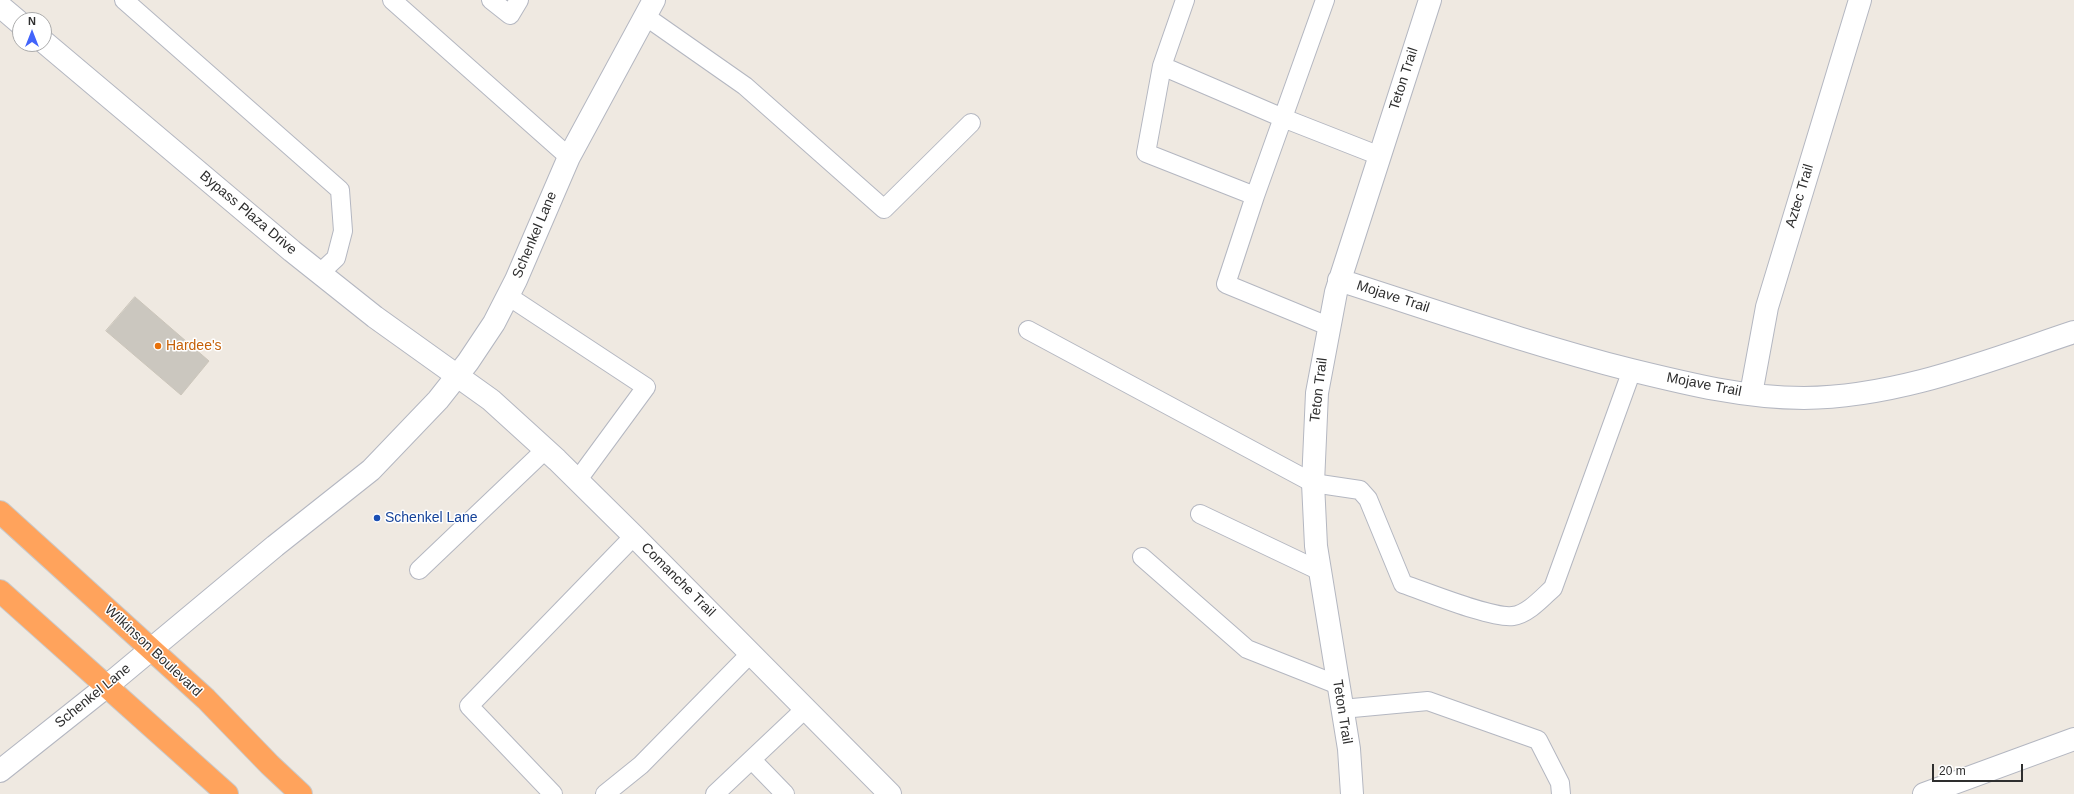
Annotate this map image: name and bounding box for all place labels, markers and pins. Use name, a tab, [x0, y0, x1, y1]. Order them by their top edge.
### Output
place label: Hardee's	[166, 338, 222, 354]
marker: Hardee's	[153, 341, 163, 351]
place label: Schenkel Lane	[385, 510, 478, 526]
marker: Schenkel Lane	[372, 513, 382, 523]

